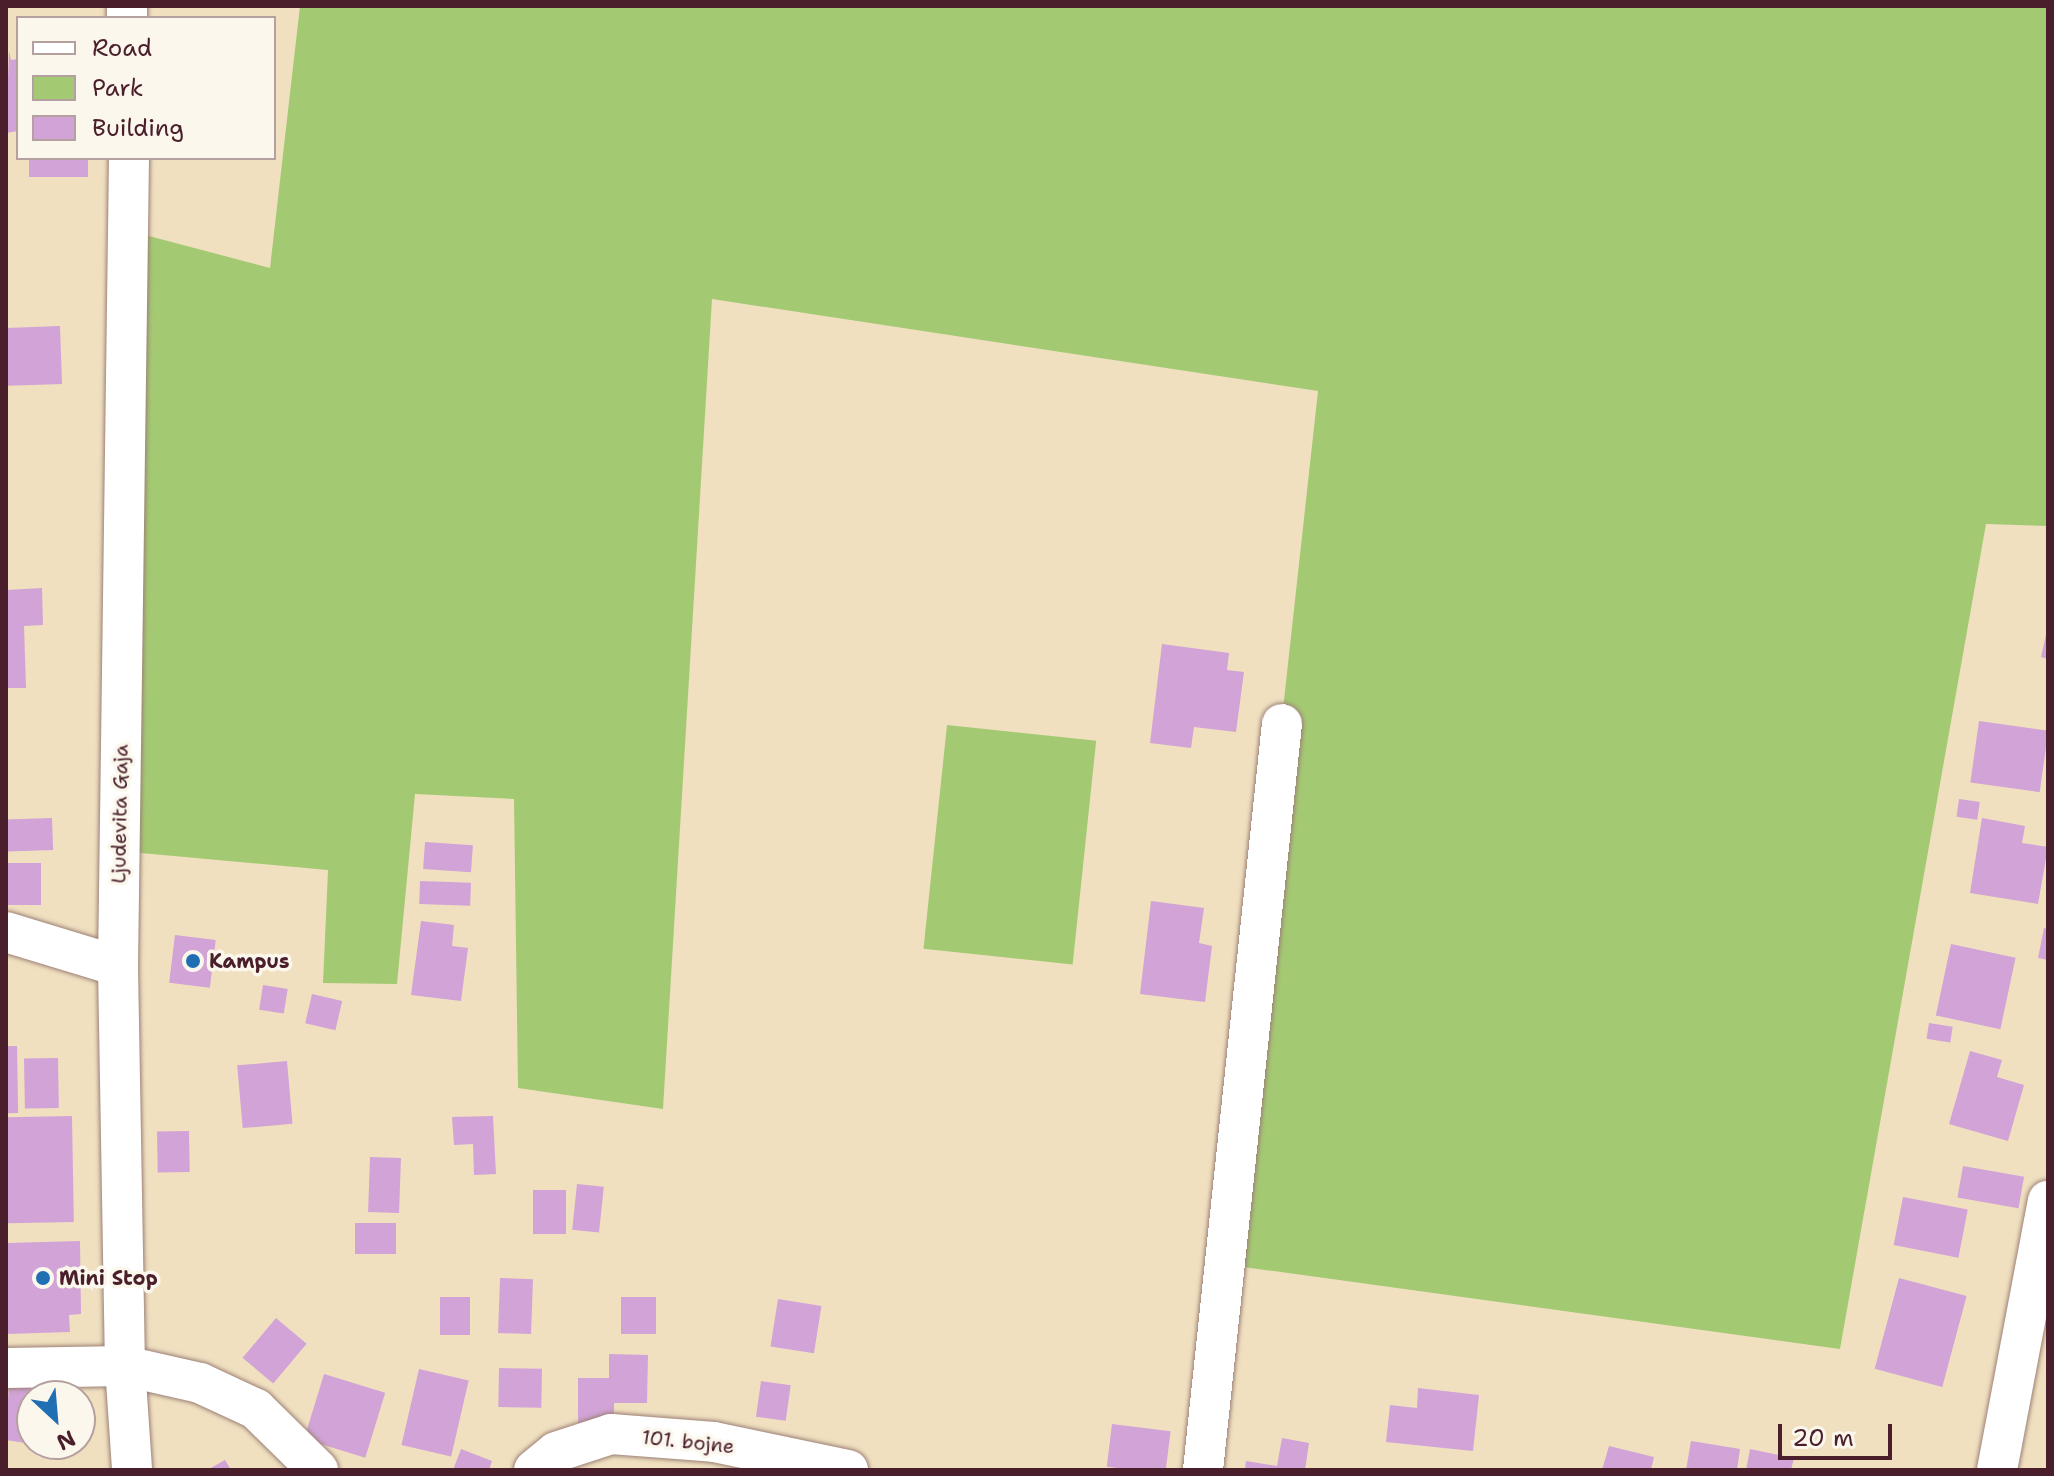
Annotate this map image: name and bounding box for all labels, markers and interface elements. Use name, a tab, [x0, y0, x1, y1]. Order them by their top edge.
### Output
legend	[16, 16, 276, 160]
text: Road	[92, 32, 152, 64]
text: Park	[92, 72, 144, 104]
text: Building	[92, 112, 184, 144]
street label: Ljudevita Gaja	[107, 744, 133, 884]
place label: Kampus	[209, 949, 290, 973]
marker: Kampus	[184, 952, 202, 970]
place label: Mini Stop	[59, 1266, 158, 1290]
marker: Mini Stop	[34, 1269, 52, 1287]
north arrow	[16, 1380, 96, 1460]
scale bar	[1782, 1408, 1896, 1458]
text: 20 m	[1792, 1422, 1854, 1454]
text: N	[52, 1423, 80, 1457]
street label: 101. bojne	[641, 1425, 735, 1459]

